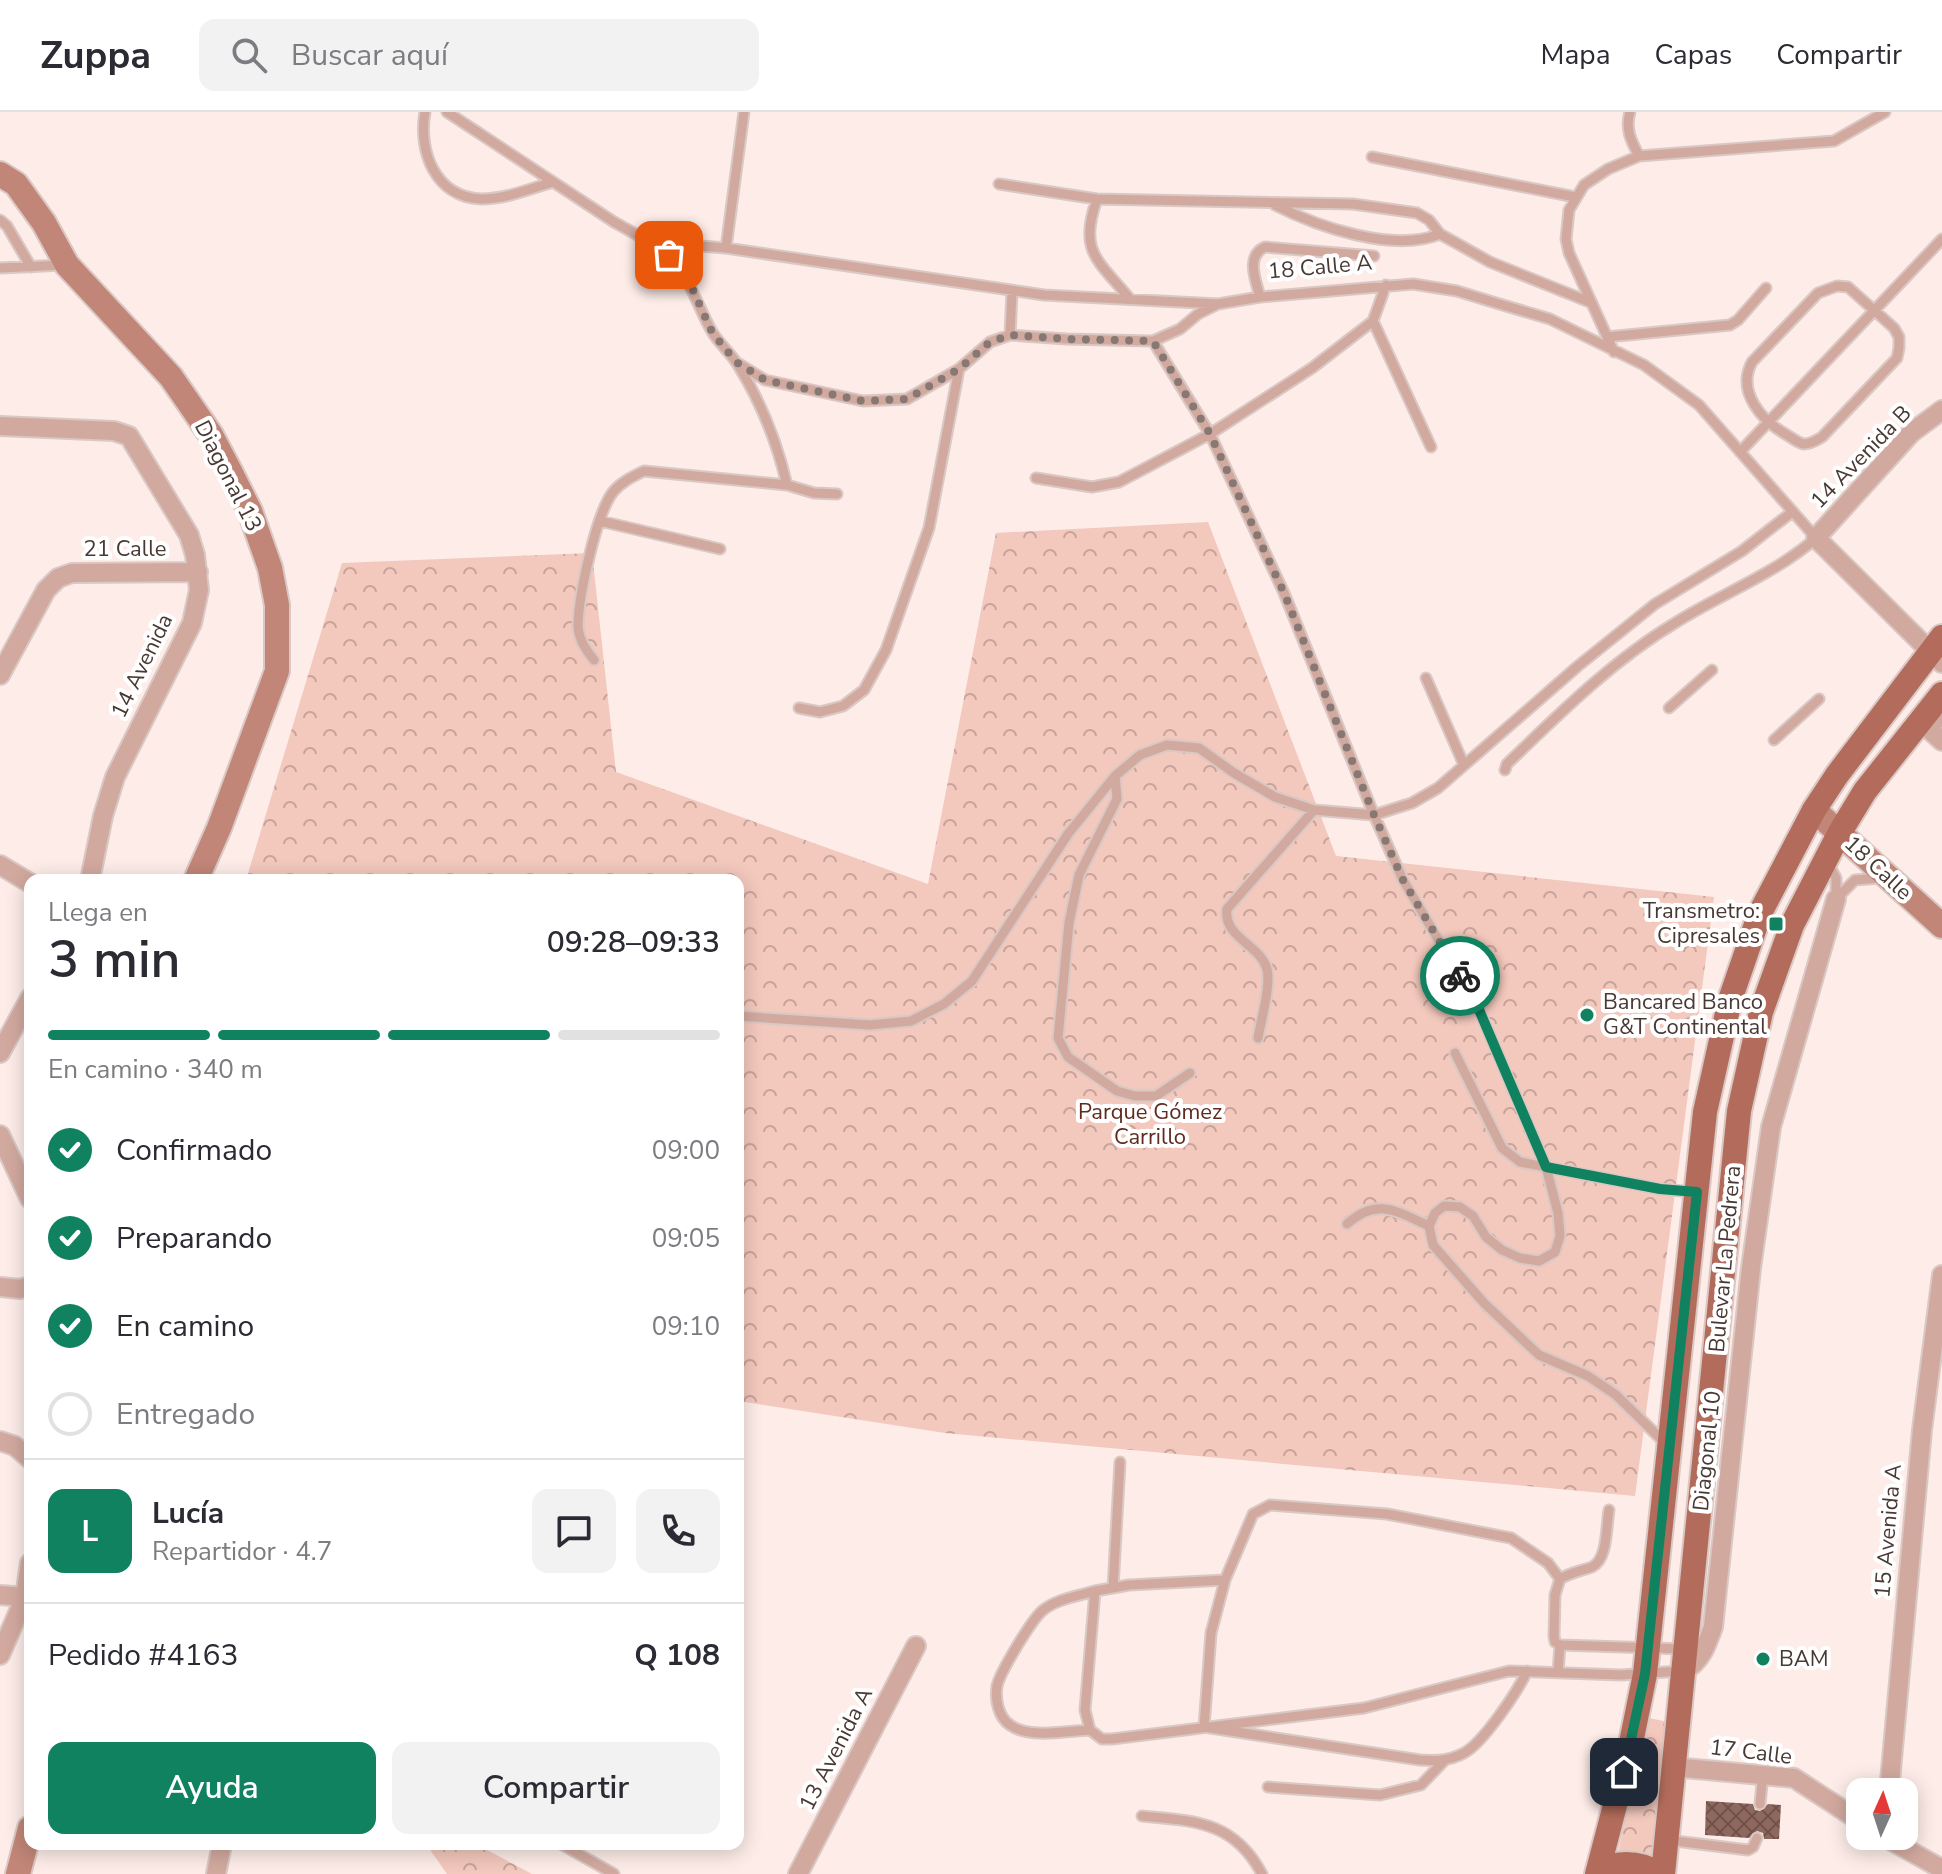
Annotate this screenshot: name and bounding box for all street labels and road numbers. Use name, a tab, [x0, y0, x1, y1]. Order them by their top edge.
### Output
street label: 18 Calle A	[1267, 248, 1373, 286]
street label: 14 Avenida B	[1804, 399, 1918, 515]
street label: Diagonal 13	[187, 415, 269, 537]
street label: 21 Calle	[84, 534, 166, 564]
street label: 14 Avenida	[104, 609, 180, 723]
street label: 18 Calle	[1837, 829, 1919, 907]
street label: Bulevar La Pedrera	[1702, 1164, 1748, 1354]
street label: Diagonal 10	[1686, 1389, 1728, 1513]
street label: 15 Avenida A	[1867, 1463, 1909, 1599]
street label: 13 Avenida A	[792, 1682, 880, 1816]
street label: 17 Calle	[1708, 1732, 1794, 1772]

